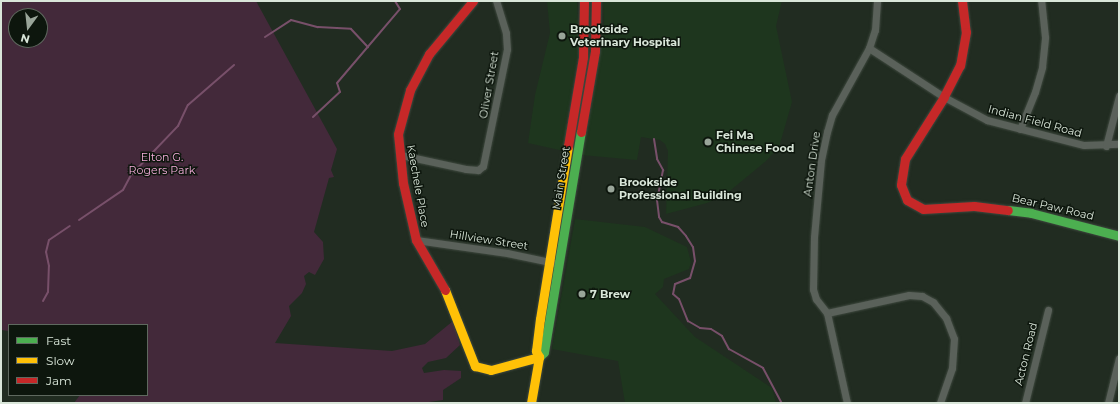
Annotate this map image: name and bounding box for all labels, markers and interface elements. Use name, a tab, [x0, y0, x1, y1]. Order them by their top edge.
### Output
north arrow	[8, 8, 48, 48]
place label: Brookside Veterinary Hospital	[570, 23, 680, 49]
text: N	[19, 31, 31, 47]
marker: Brookside Veterinary Hospital	[557, 31, 567, 41]
street label: Oliver Street	[477, 50, 501, 120]
street label: Indian Field Road	[987, 102, 1083, 140]
place label: Fei Ma Chinese Food	[716, 129, 794, 155]
street label: Anton Drive	[801, 131, 823, 197]
marker: Fei Ma Chinese Food	[703, 137, 713, 147]
street label: Kaechele Place	[404, 144, 432, 228]
street label: Main Street	[550, 146, 572, 210]
park label: Elton G. Rogers Park	[129, 151, 195, 177]
place label: Brookside Professional Building	[619, 176, 742, 202]
marker: Brookside Professional Building	[606, 184, 616, 194]
street label: Bear Paw Road	[1011, 191, 1095, 223]
street label: Hillview Street	[449, 227, 529, 253]
place label: 7 Brew	[590, 287, 630, 301]
marker: 7 Brew	[577, 289, 587, 299]
street label: Acton Road	[1012, 321, 1040, 387]
legend	[8, 324, 148, 396]
text: Fast	[46, 333, 71, 348]
text: Slow	[46, 353, 75, 368]
text: Jam	[46, 373, 72, 388]

